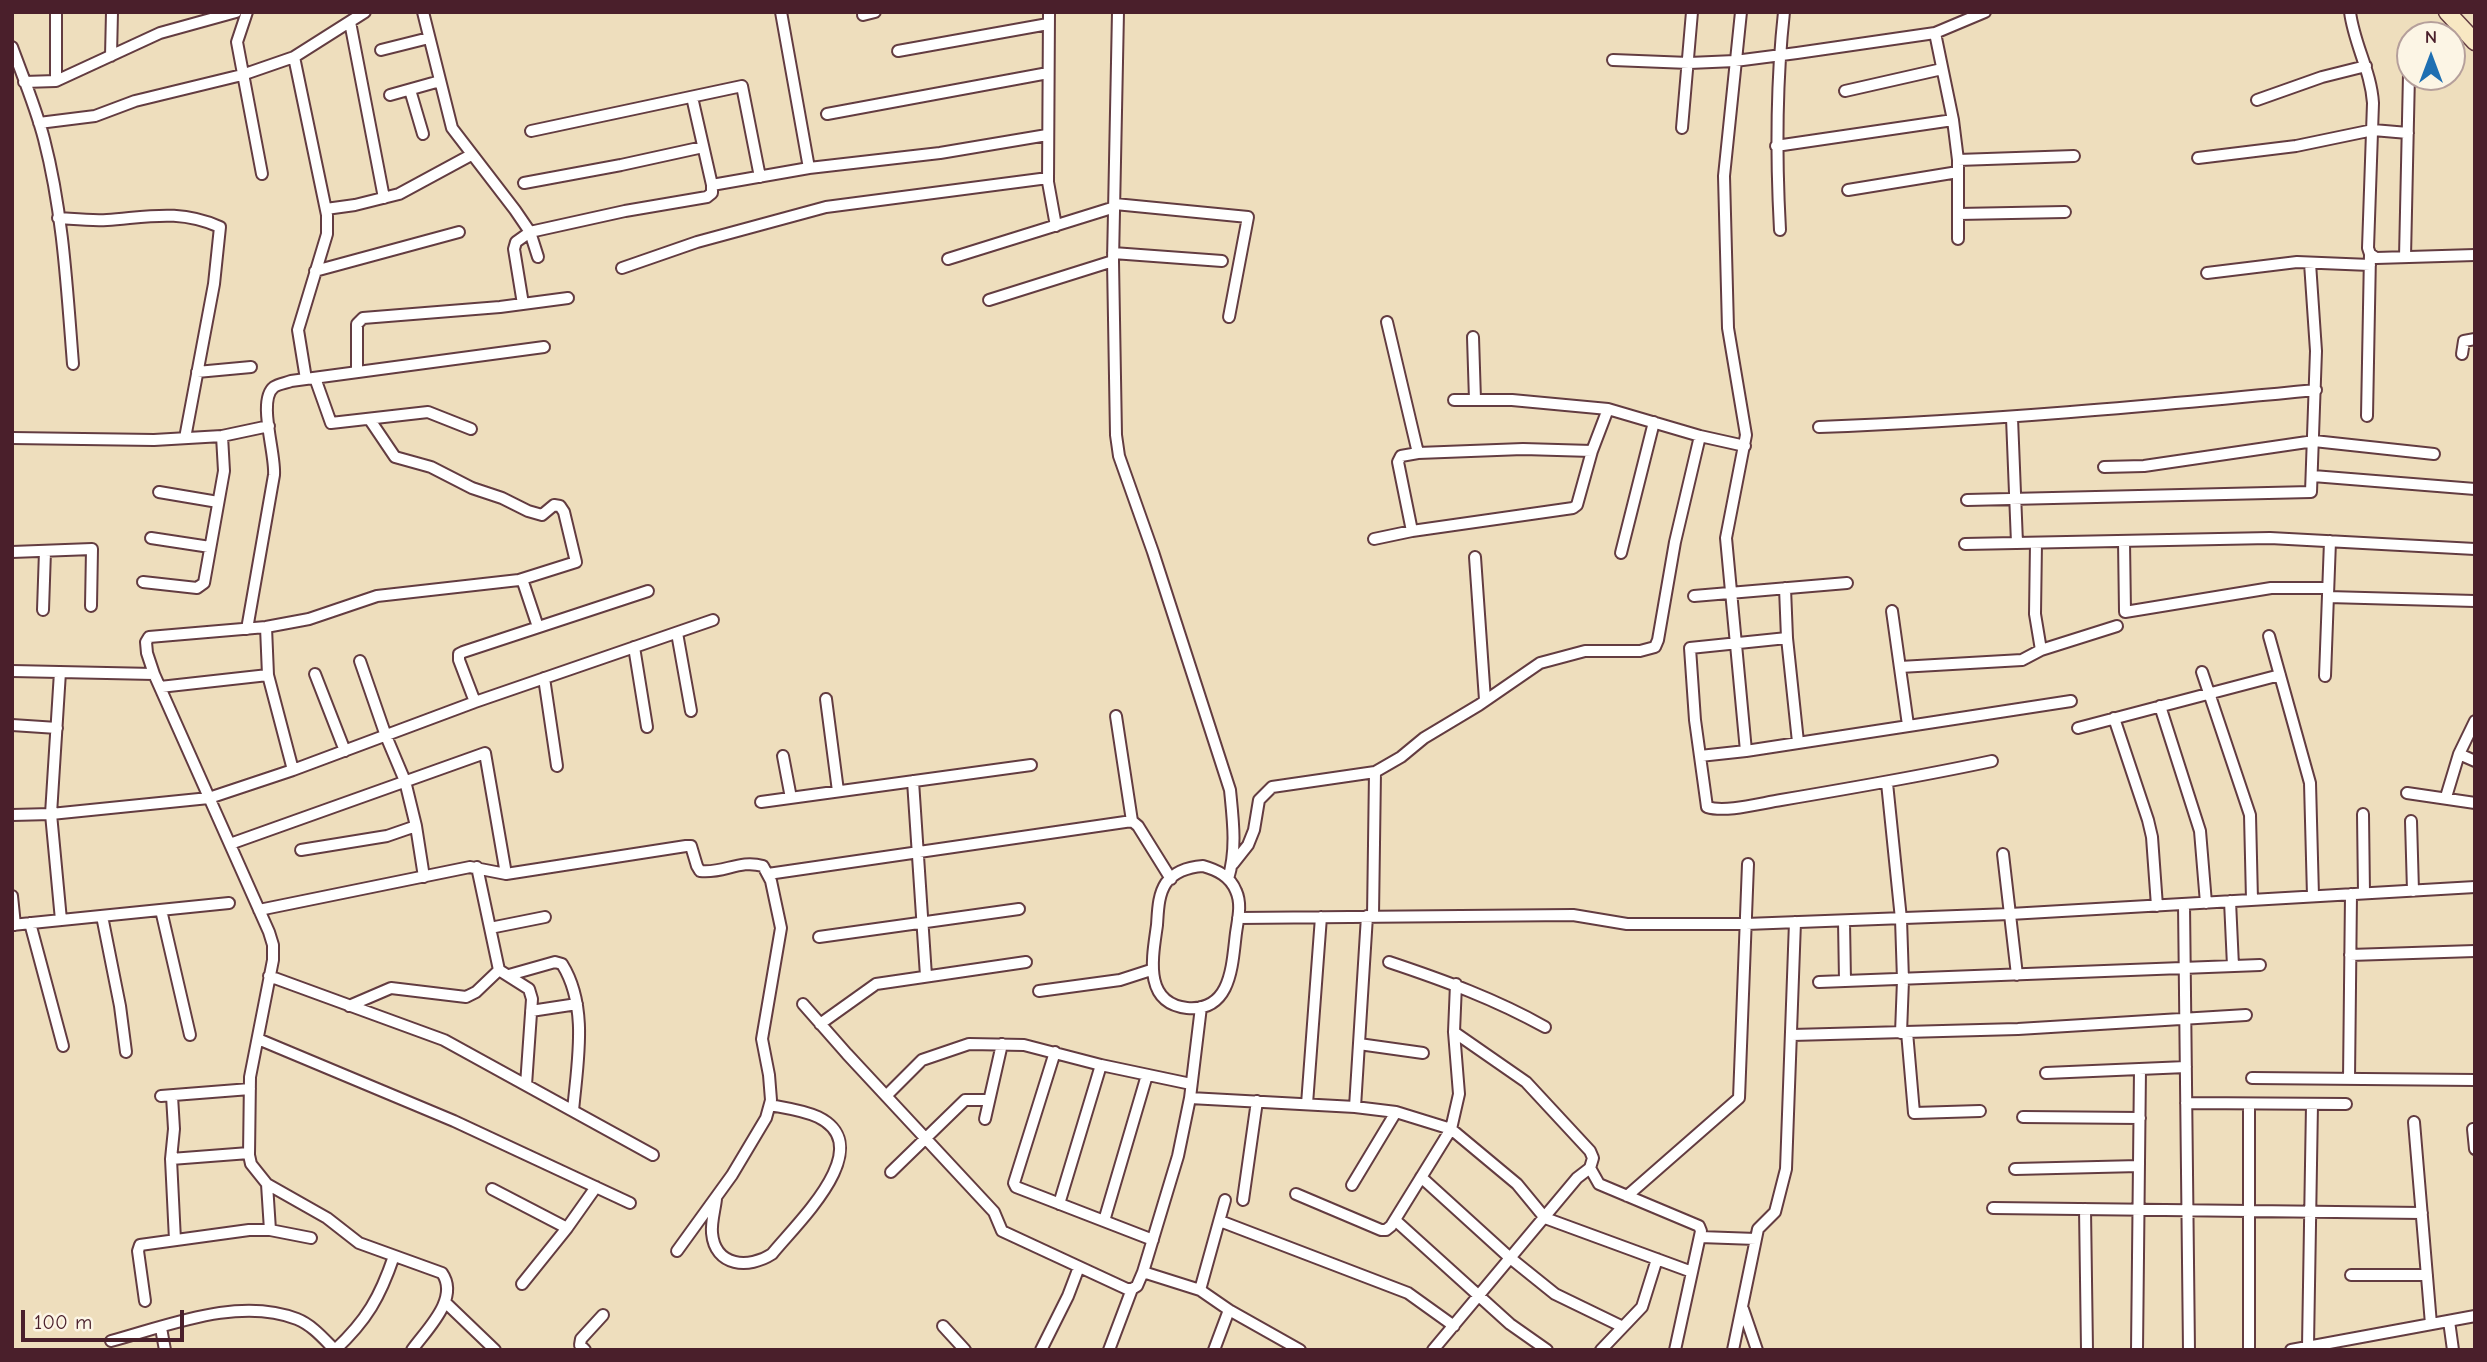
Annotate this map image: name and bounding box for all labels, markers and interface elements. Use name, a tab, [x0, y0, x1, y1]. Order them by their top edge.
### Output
north arrow	[2396, 21, 2466, 91]
text: N	[2425, 26, 2437, 48]
scale bar	[24, 1296, 187, 1340]
text: 100 m	[34, 1310, 92, 1334]

